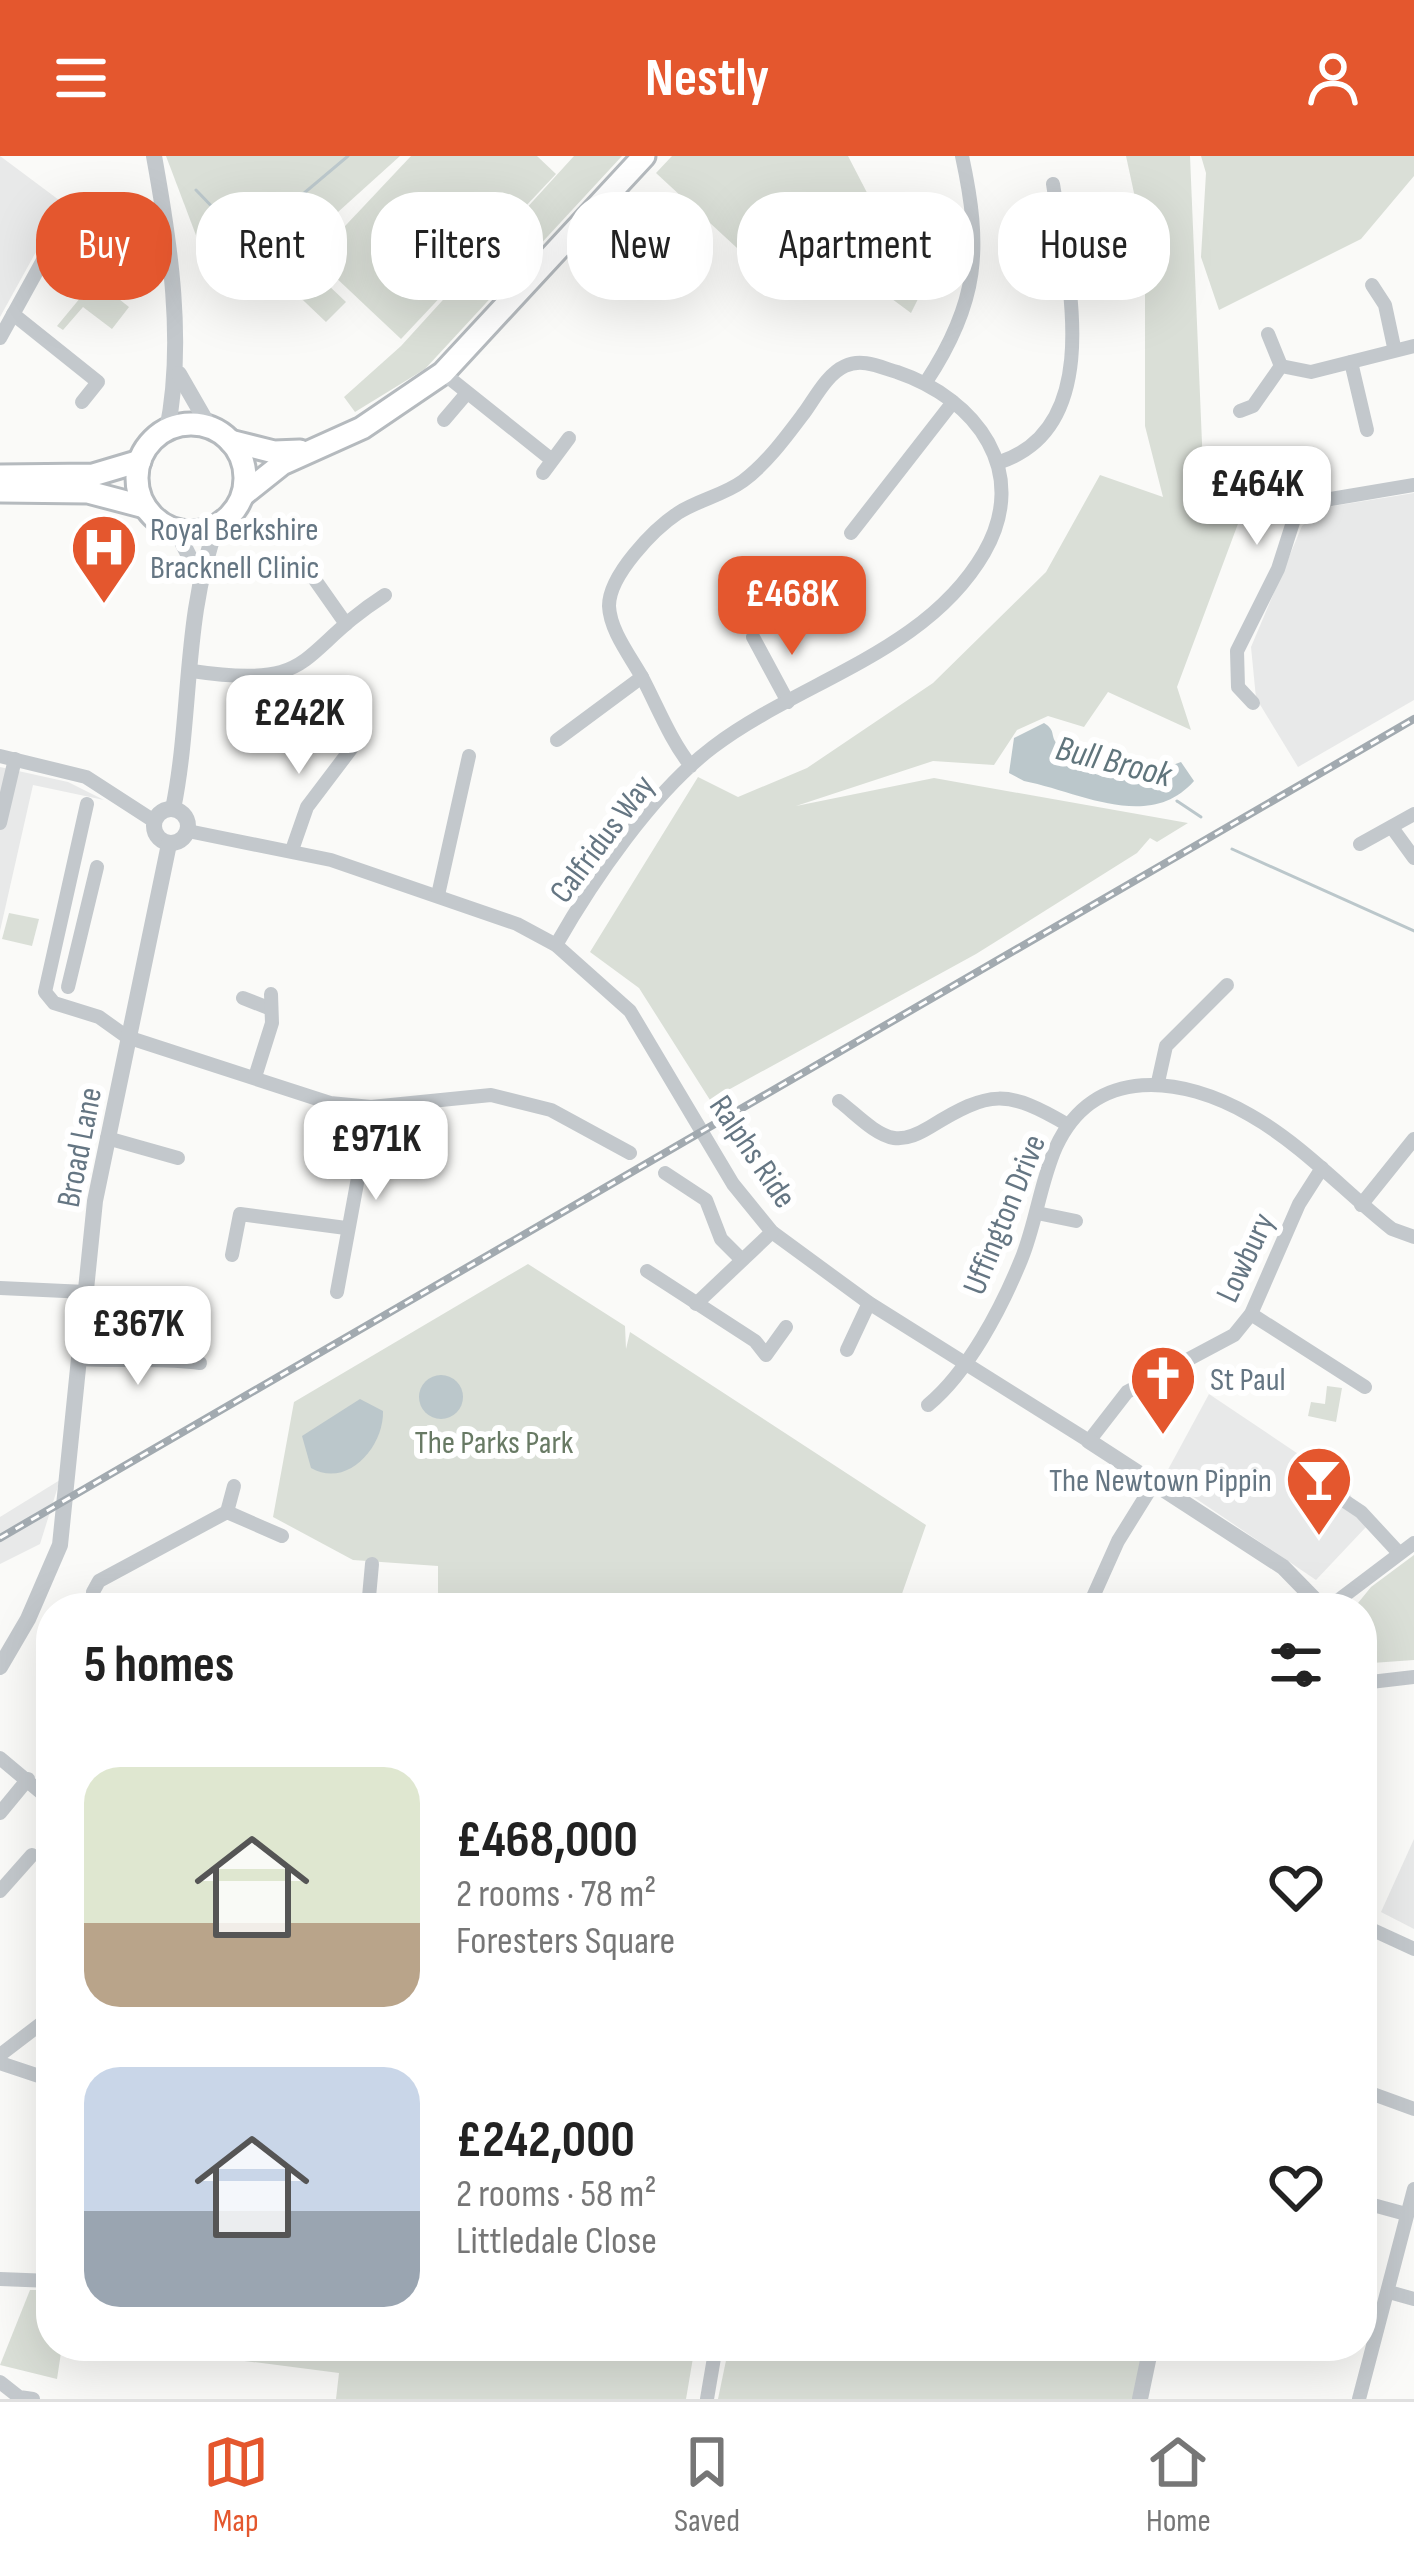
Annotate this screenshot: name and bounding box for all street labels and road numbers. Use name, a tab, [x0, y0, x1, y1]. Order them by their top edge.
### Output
street label: Calfridus Way	[542, 767, 664, 911]
street label: Broad Lane	[49, 1084, 111, 1211]
street label: Ralphs Ride	[700, 1088, 804, 1216]
street label: Uffington Drive	[955, 1129, 1055, 1301]
street label: Lowbury	[1208, 1207, 1284, 1309]

